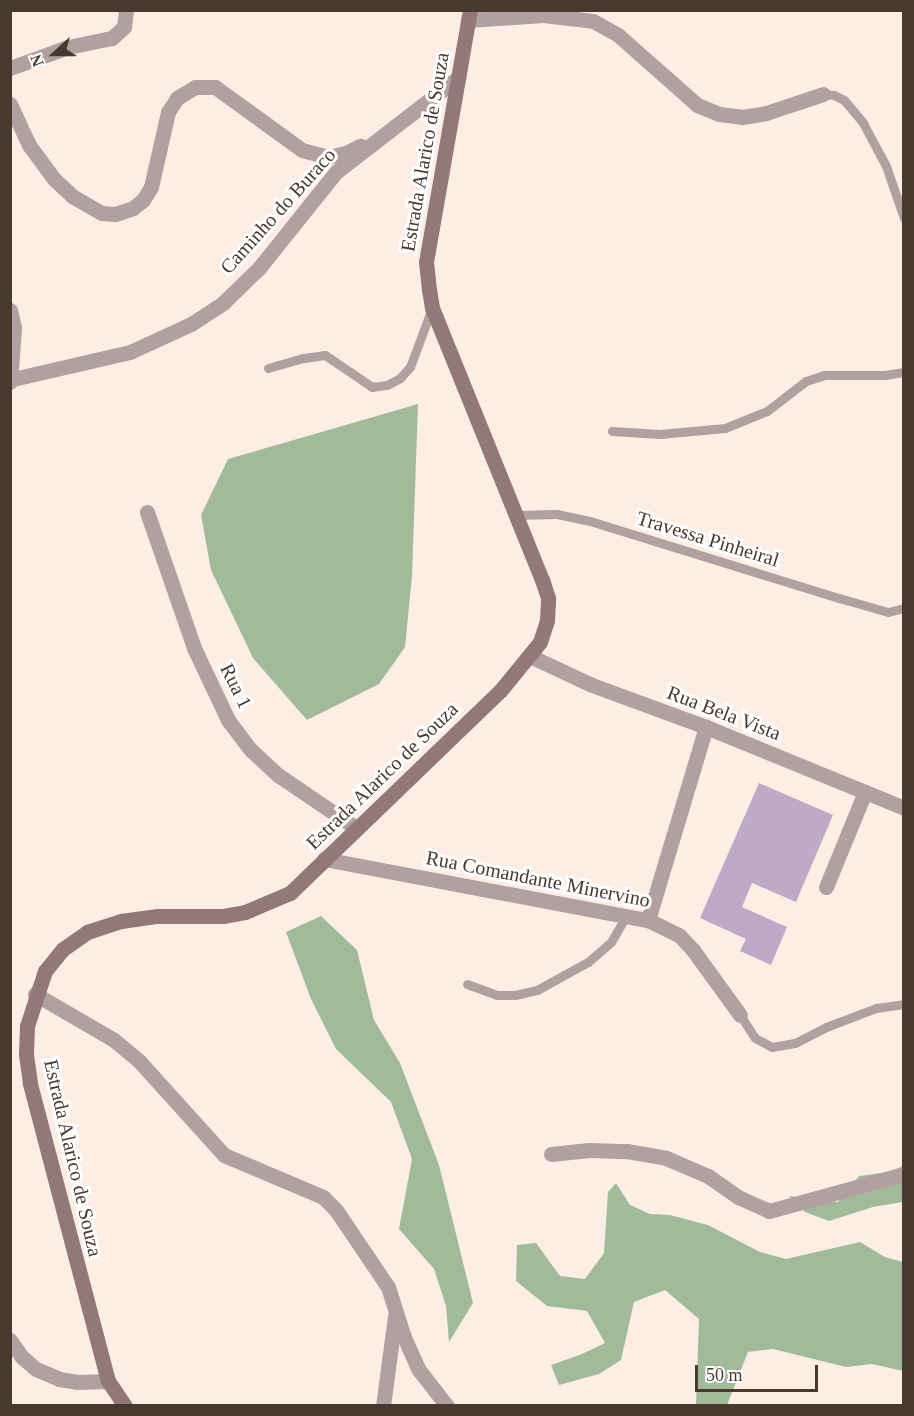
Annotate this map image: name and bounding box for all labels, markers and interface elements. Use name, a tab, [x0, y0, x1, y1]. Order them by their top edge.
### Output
north arrow	[24, 24, 84, 84]
street label: Estrada Alarico de Souza	[396, 50, 454, 254]
text: N	[27, 52, 47, 69]
street label: Caminho do Buraco	[215, 143, 341, 279]
street label: Travessa Pinheiral	[634, 506, 782, 572]
street label: Rua 1	[215, 660, 257, 712]
street label: Rua Bela Vista	[664, 680, 784, 746]
street label: Estrada Alarico de Souza	[301, 697, 463, 855]
street label: Rua Comandante Minervino	[424, 845, 652, 913]
street label: Estrada Alarico de Souza	[39, 1057, 107, 1259]
scale bar	[698, 1353, 821, 1391]
text: 50 m	[706, 1365, 743, 1385]

